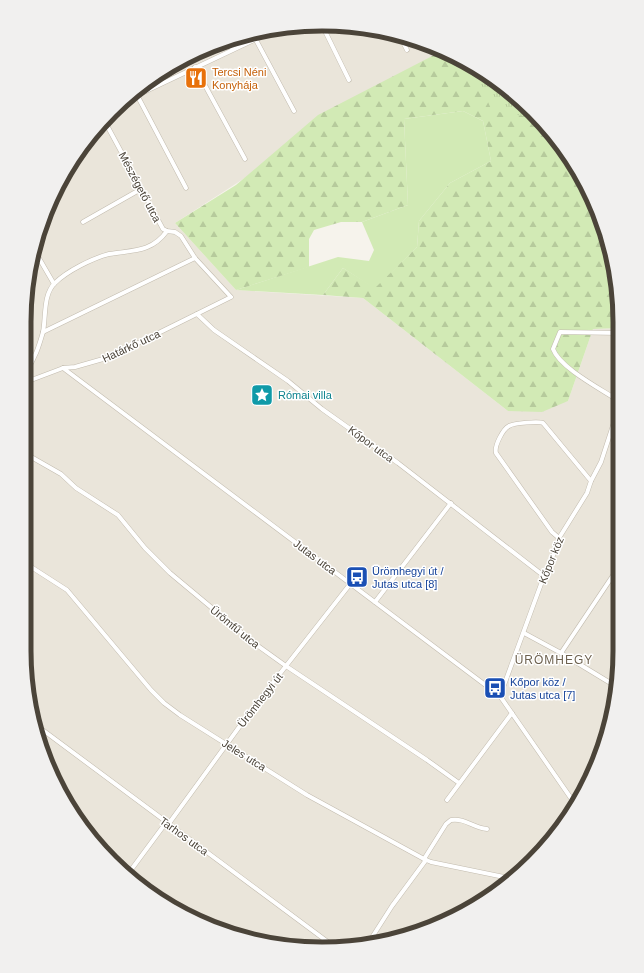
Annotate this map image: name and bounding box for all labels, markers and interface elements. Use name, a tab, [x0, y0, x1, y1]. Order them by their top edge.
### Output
restaurant icon: Tercsi Néni Konyhája	[183, 65, 209, 91]
place label: Tercsi Néni Konyhája	[212, 66, 266, 91]
street label: Mészégető utca	[116, 150, 164, 225]
street label: Határkő utca	[100, 327, 163, 365]
place icon: Római villa	[249, 382, 275, 408]
place label: Római villa	[278, 389, 333, 401]
street label: Kőpor utca	[346, 424, 397, 465]
street label: Kőpor köz	[536, 535, 566, 585]
street label: Jutas utca	[291, 537, 339, 577]
bus stop icon: Ürömhegyi út / Jutas utca [8]	[344, 564, 370, 590]
place label: Ürömhegyi út / Jutas utca [8]	[372, 565, 444, 590]
street label: Ürömfű utca	[208, 603, 263, 651]
district label: ÜRÖMHEGY	[515, 653, 593, 667]
street label: Ürömhegyi út	[235, 671, 285, 729]
bus stop icon: Kőpor köz / Jutas utca [7]	[482, 675, 508, 701]
place label: Kőpor köz / Jutas utca [7]	[510, 676, 575, 701]
street label: Jeles utca	[220, 737, 269, 774]
street label: Tarhos utca	[157, 814, 211, 858]

